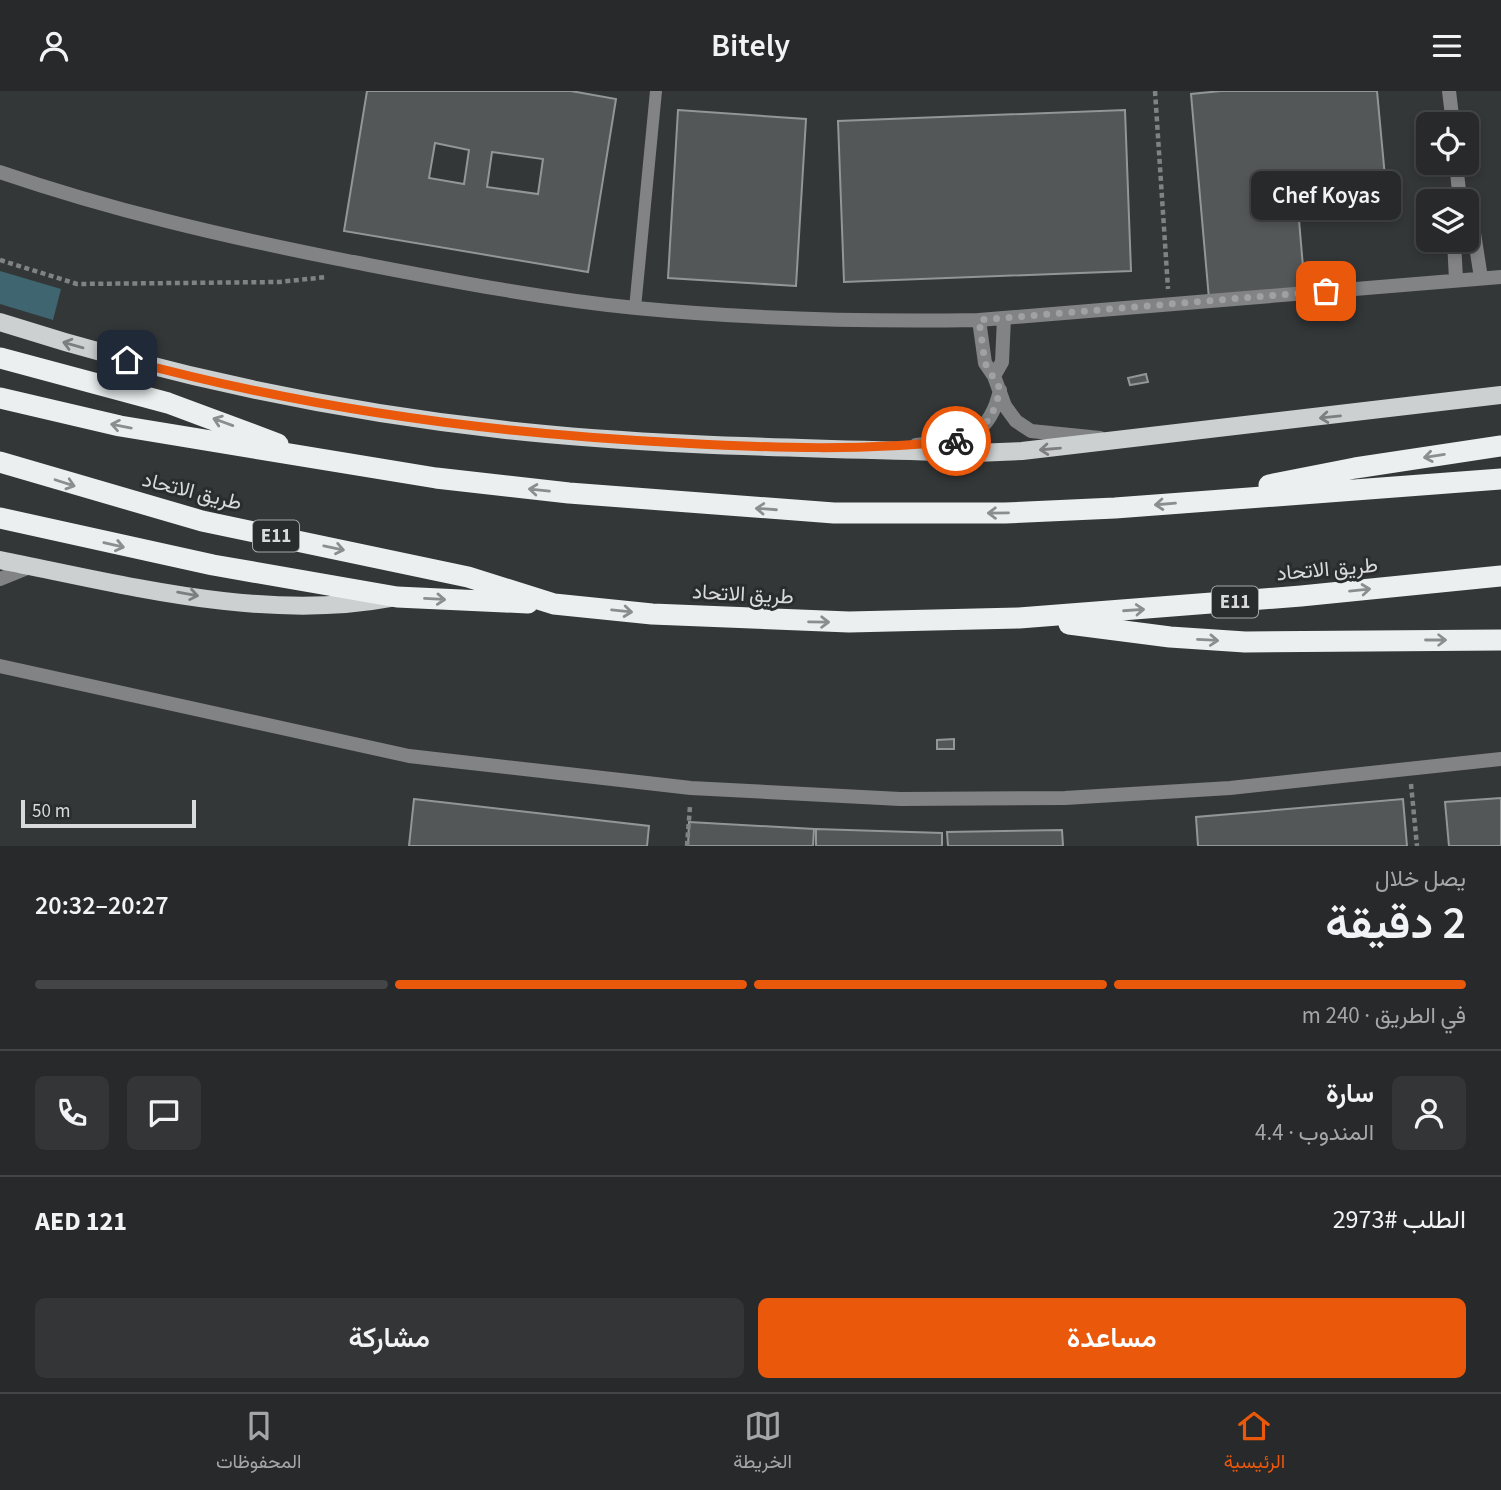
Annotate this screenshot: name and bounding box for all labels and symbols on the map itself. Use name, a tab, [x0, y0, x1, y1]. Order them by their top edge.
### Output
callout: Chef Koyas	[1251, 172, 1401, 221]
pin	[1296, 261, 1356, 321]
pin	[97, 330, 157, 390]
one-way arrow	[62, 337, 84, 350]
courier	[921, 406, 991, 476]
one-way arrow	[1319, 411, 1342, 424]
one-way arrow	[213, 415, 235, 427]
one-way arrow	[110, 418, 133, 432]
one-way arrow	[1039, 443, 1062, 456]
one-way arrow	[1423, 450, 1445, 463]
street label: طريق الاتحاد	[139, 464, 245, 518]
one-way arrow	[54, 477, 76, 490]
one-way arrow	[528, 484, 551, 497]
one-way arrow	[1154, 498, 1177, 511]
one-way arrow	[755, 502, 778, 515]
one-way arrow	[986, 506, 1009, 520]
road number: E11	[253, 521, 299, 551]
one-way arrow	[102, 539, 125, 552]
one-way arrow	[322, 541, 345, 555]
street label: طريق الاتحاد	[1275, 550, 1379, 588]
street label: طريق الاتحاد	[691, 576, 795, 612]
one-way arrow	[1348, 583, 1371, 596]
road number: E11	[1212, 587, 1258, 617]
one-way arrow	[176, 588, 199, 601]
one-way arrow	[423, 593, 446, 606]
one-way arrow	[1122, 603, 1144, 616]
one-way arrow	[610, 605, 633, 618]
one-way arrow	[807, 615, 830, 628]
one-way arrow	[1196, 633, 1219, 646]
one-way arrow	[1424, 633, 1447, 647]
scale bar	[21, 797, 196, 829]

